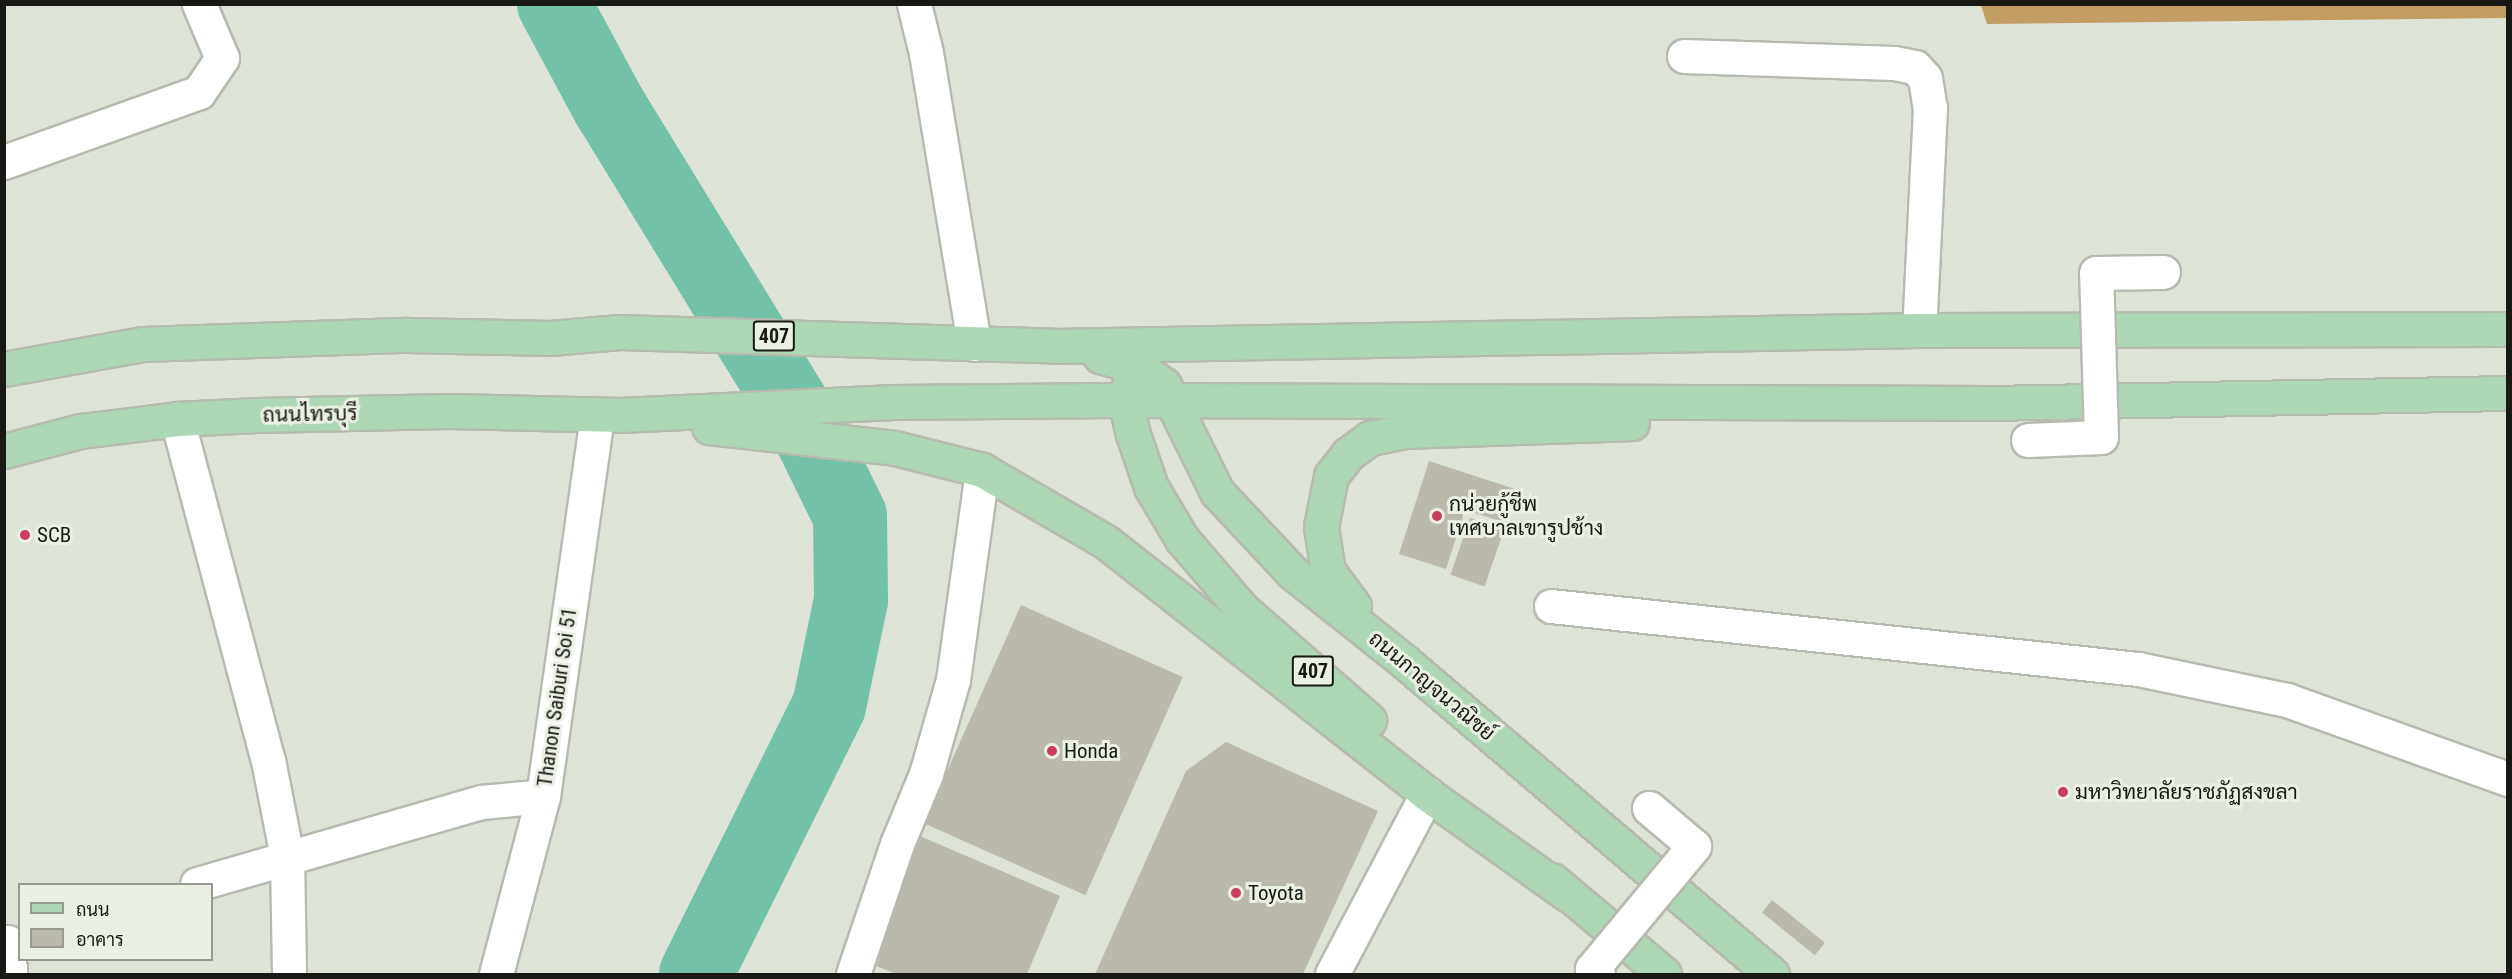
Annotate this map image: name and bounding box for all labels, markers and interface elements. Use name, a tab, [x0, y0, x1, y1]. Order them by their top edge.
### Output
road number: 407	[752, 319, 796, 353]
street label: ถนนไทรบุรี	[262, 401, 358, 427]
place label: กน่วยกู้ชีพ เทศบาลเขารูปช้าง	[1449, 491, 1603, 541]
marker: กน่วยกู้ชีพ เทศบาลเขารูปช้าง	[1430, 509, 1444, 523]
place label: SCB	[37, 522, 71, 548]
marker: SCB	[18, 528, 32, 542]
street label: Thanon Saiburi Soi 51	[532, 606, 582, 788]
street label: ถนนกาญจนวณิชย์	[1364, 626, 1500, 746]
road number: 407	[1290, 654, 1336, 688]
place label: Honda	[1064, 738, 1118, 764]
marker: Honda	[1045, 744, 1059, 758]
place label: มหาวิทยาลัยราชภัฏสงขลา	[2075, 779, 2298, 805]
marker: มหาวิทยาลัยราชภัฏสงขลา	[2056, 785, 2070, 799]
place label: Toyota	[1248, 880, 1304, 906]
legend	[18, 883, 213, 961]
marker: Toyota	[1229, 886, 1243, 900]
text: ถนน	[76, 899, 109, 920]
text: อาคาร	[76, 929, 124, 950]

